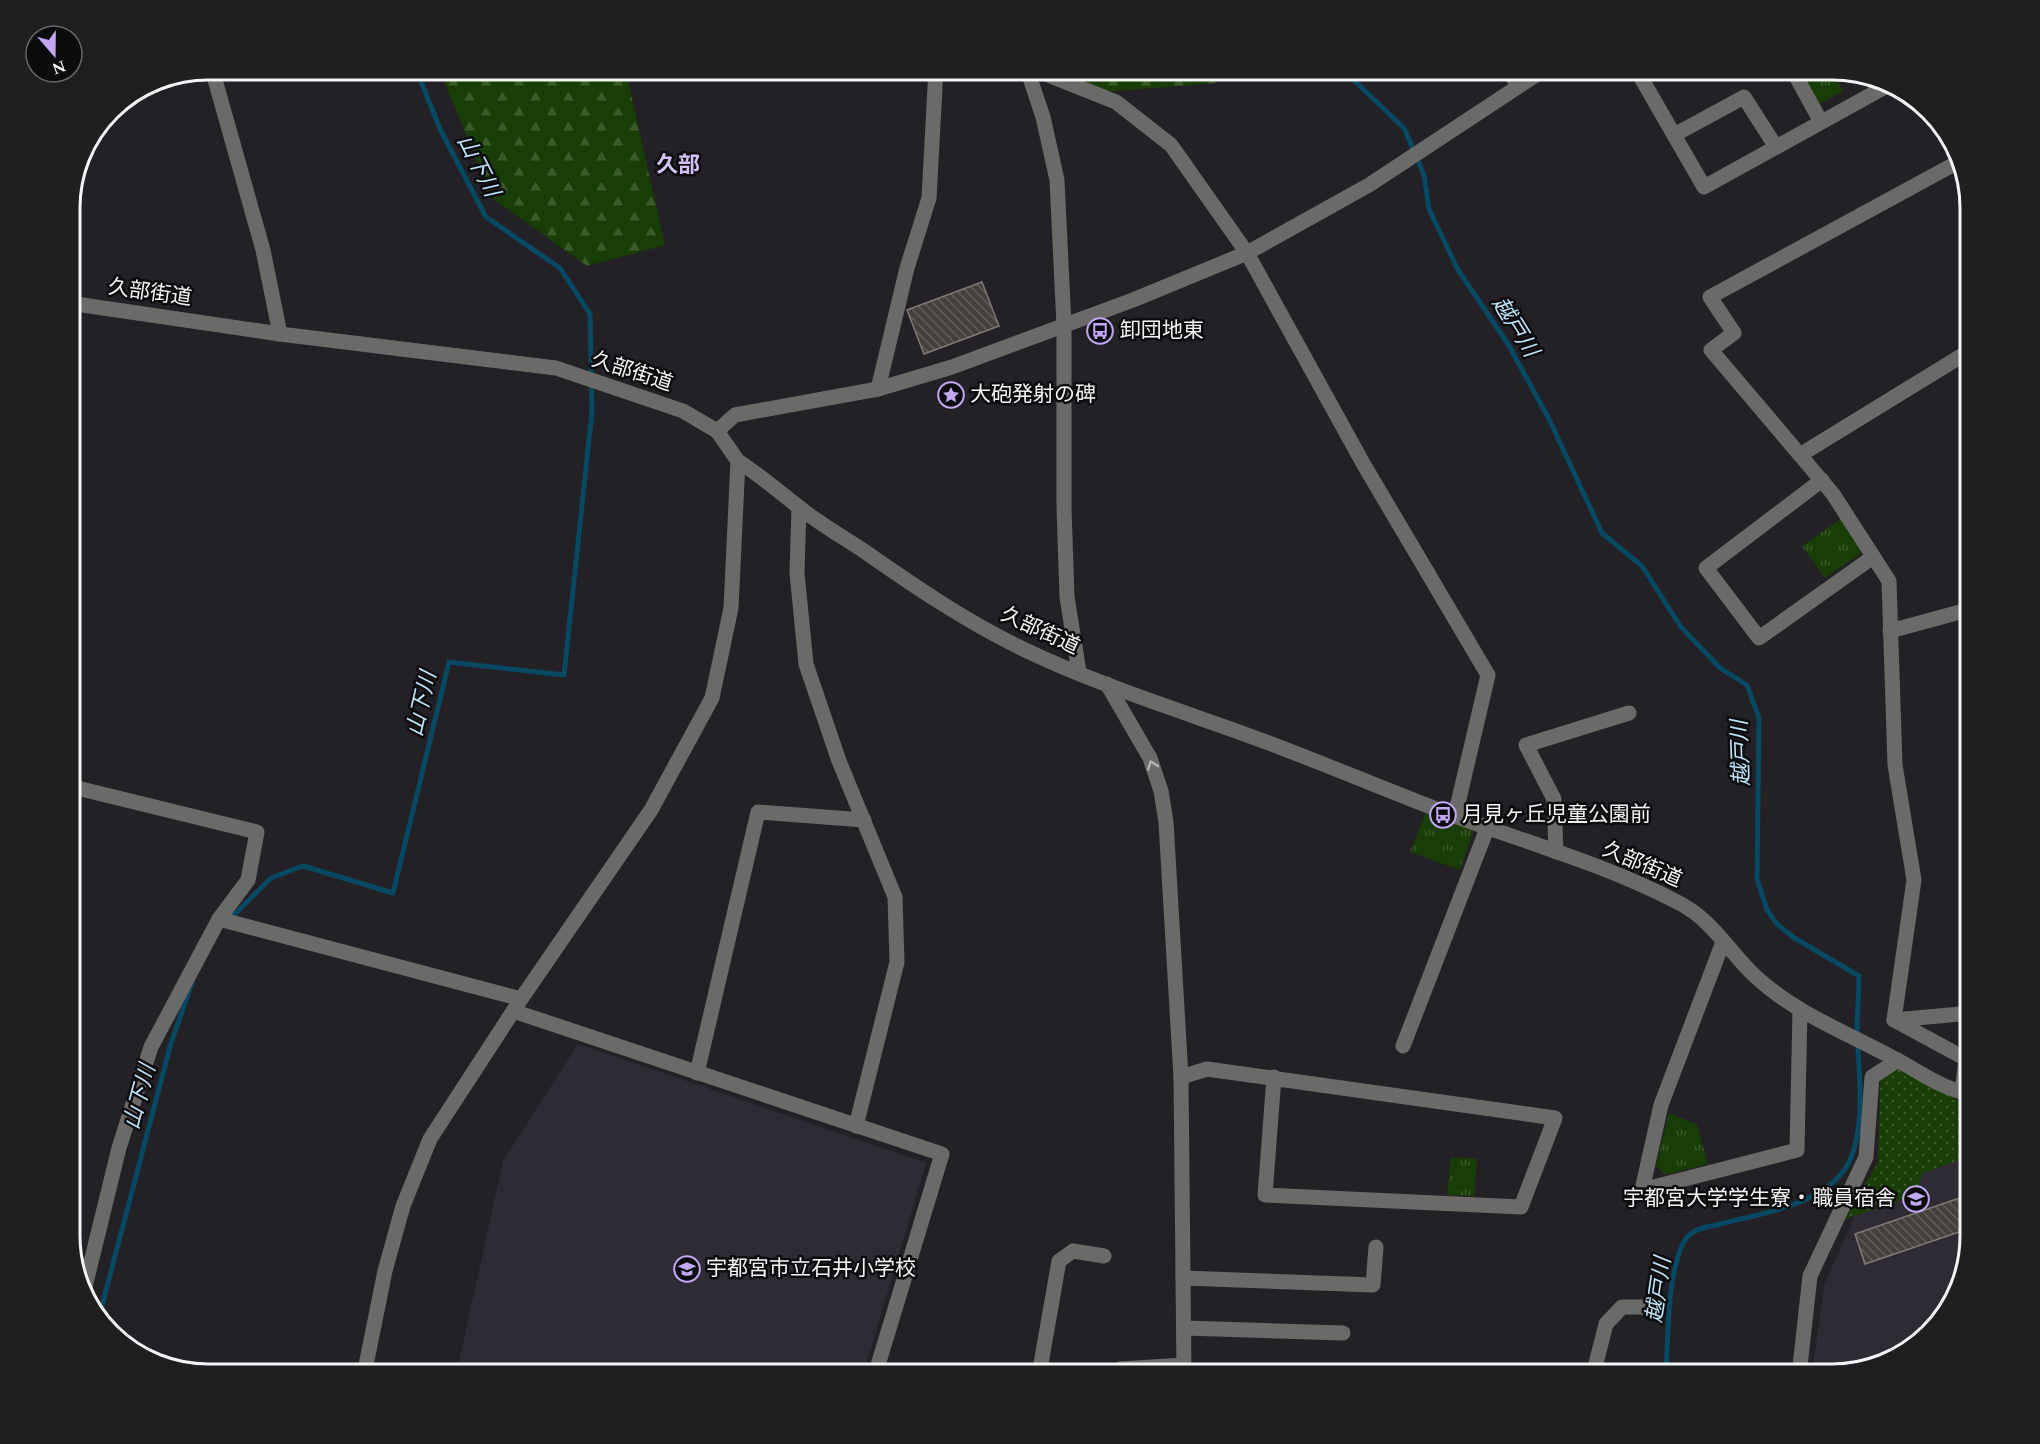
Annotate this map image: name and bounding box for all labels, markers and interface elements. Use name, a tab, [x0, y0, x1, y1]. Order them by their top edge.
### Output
north arrow	[24, 24, 84, 84]
text: N	[49, 54, 69, 81]
water label: 山下川	[448, 129, 509, 205]
district label: 久部	[656, 149, 700, 182]
street label: 久部街道	[106, 271, 194, 315]
water label: 越戸川	[1484, 290, 1548, 365]
place label: 卸団地東	[1120, 315, 1204, 347]
bus stop icon: 卸団地東	[1085, 316, 1115, 346]
street label: 久部街道	[587, 344, 677, 400]
place label: 大砲発射の碑	[970, 379, 1096, 411]
place icon: 大砲発射の碑	[936, 380, 966, 410]
street label: 久部街道	[995, 599, 1085, 663]
water label: 山下川	[398, 666, 446, 740]
water label: 越戸川	[1723, 717, 1759, 787]
one-way arrow	[1147, 761, 1159, 772]
place label: 月見ヶ丘児童公園前	[1462, 799, 1651, 831]
bus stop icon: 月見ヶ丘児童公園前	[1428, 800, 1458, 830]
street label: 久部街道	[1597, 834, 1687, 896]
water label: 山下川	[116, 1059, 165, 1133]
place label: 宇都宮大学学生寮・職員宿舎	[1623, 1183, 1896, 1215]
school or university icon: 宇都宮大学学生寮・職員宿舎	[1901, 1184, 1931, 1214]
place label: 宇都宮市立石井小学校	[706, 1253, 916, 1285]
water label: 越戸川	[1638, 1253, 1680, 1325]
school or university icon: 宇都宮市立石井小学校	[672, 1254, 702, 1284]

